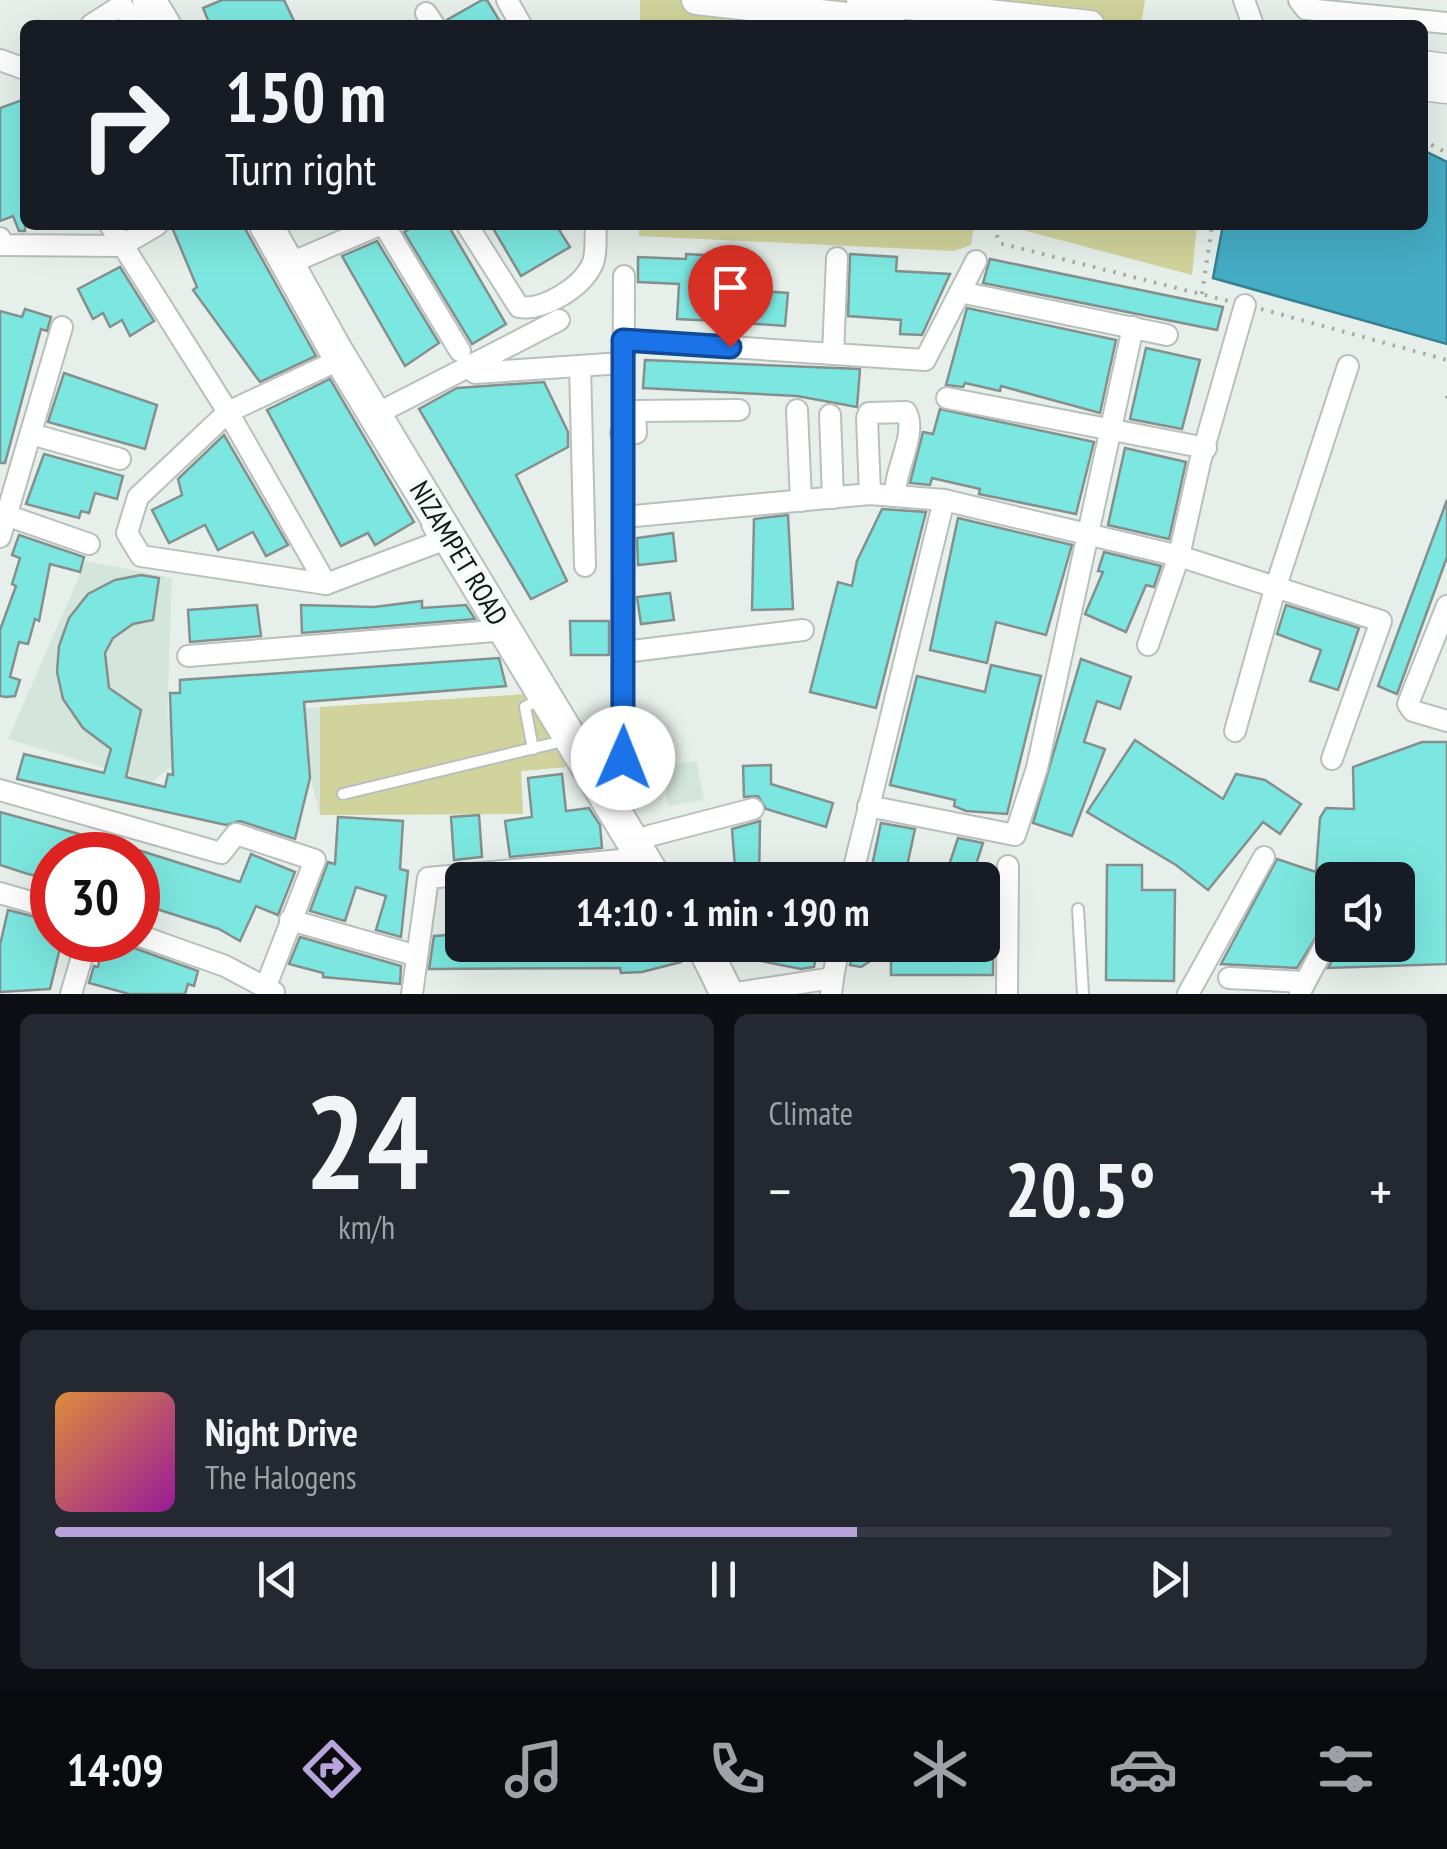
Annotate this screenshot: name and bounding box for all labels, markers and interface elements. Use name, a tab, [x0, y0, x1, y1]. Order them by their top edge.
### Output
text: 150 m	[225, 51, 386, 141]
icon: right	[60, 60, 190, 190]
text: Turn right	[225, 139, 376, 197]
pin	[688, 245, 773, 348]
icon: arrive	[703, 260, 758, 315]
street label: NIZAMPET ROAD	[402, 474, 517, 632]
position arrow	[571, 706, 675, 810]
speed limit sign: 30	[30, 832, 160, 962]
map controls	[1315, 862, 1415, 962]
button: sound	[1315, 862, 1415, 962]
text: 14:10 · 1 min · 190 m	[576, 887, 869, 936]
text: 24	[305, 1057, 429, 1225]
text: Climate	[769, 1092, 853, 1134]
text: 20.5°	[1005, 1141, 1156, 1238]
text: −	[769, 1155, 791, 1226]
text: +	[1369, 1155, 1392, 1226]
text: km/h	[338, 1206, 395, 1248]
text: Night Drive	[205, 1407, 358, 1456]
text: The Halogens	[205, 1456, 357, 1498]
icon: previous	[250, 1552, 305, 1607]
icon: pause	[696, 1552, 751, 1607]
icon: next	[1142, 1552, 1197, 1607]
icon: directions	[297, 1734, 367, 1804]
icon: music	[499, 1734, 569, 1804]
icon: phone	[702, 1734, 772, 1804]
icon: climate	[905, 1734, 975, 1804]
icon: car	[1108, 1734, 1178, 1804]
icon: filters	[1311, 1734, 1381, 1804]
text: 14:09	[66, 1740, 164, 1798]

